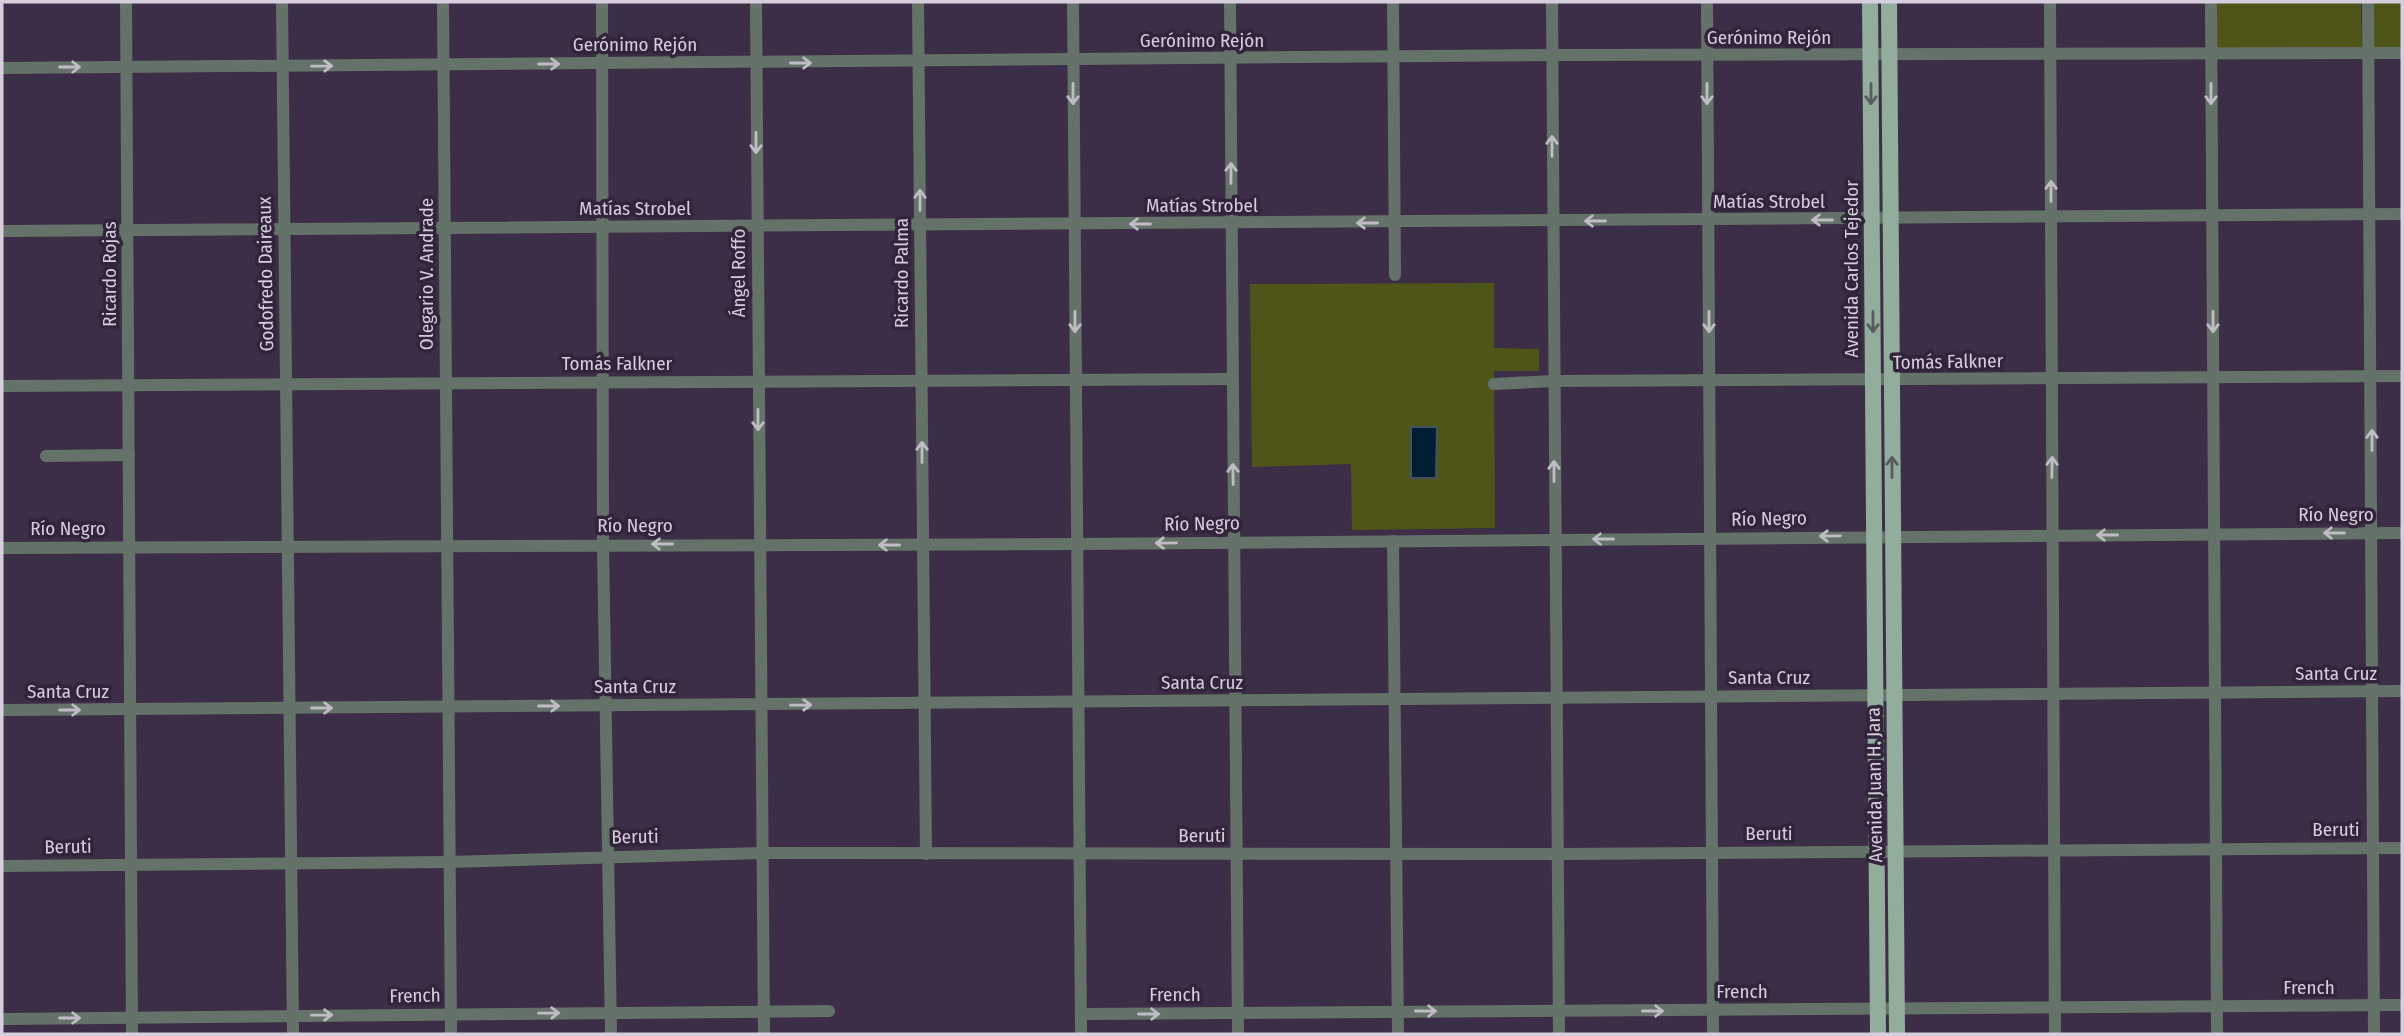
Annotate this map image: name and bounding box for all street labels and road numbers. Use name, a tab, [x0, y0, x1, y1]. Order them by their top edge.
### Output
street label: Gerónimo Rejón	[1707, 26, 1831, 49]
street label: Gerónimo Rejón	[1140, 29, 1264, 52]
street label: Gerónimo Rejón	[573, 33, 697, 56]
street label: Avenida Carlos Tejedor	[1840, 180, 1863, 358]
street label: Matías Strobel	[1713, 190, 1825, 213]
street label: Matías Strobel	[1146, 194, 1258, 217]
street label: Godofredo Daireaux	[253, 196, 278, 352]
street label: Matías Strobel	[579, 197, 691, 220]
street label: Olegario V. Andrade	[415, 198, 438, 350]
street label: Ricardo Palma	[890, 218, 913, 328]
street label: Ricardo Rojas	[98, 221, 121, 327]
street label: Ángel Roffo	[727, 228, 750, 318]
street label: Tomás Falkner	[1893, 349, 2004, 374]
street label: Tomás Falkner	[562, 352, 673, 375]
street label: Río Negro	[2298, 503, 2374, 526]
street label: Río Negro	[1731, 506, 1807, 531]
street label: Río Negro	[1164, 511, 1240, 536]
street label: Río Negro	[597, 514, 673, 537]
street label: Río Negro	[30, 517, 106, 540]
street label: Santa Cruz	[2295, 662, 2378, 685]
street label: Santa Cruz	[1728, 666, 1811, 689]
street label: Santa Cruz	[1161, 671, 1244, 694]
street label: Santa Cruz	[594, 675, 677, 698]
street label: Santa Cruz	[27, 680, 110, 703]
street label: Avenida Juan H. Jara	[1862, 707, 1887, 863]
street label: Beruti	[2312, 818, 2360, 841]
street label: Beruti	[1745, 822, 1793, 845]
street label: Beruti	[1178, 824, 1226, 847]
street label: Beruti	[611, 825, 659, 848]
street label: Beruti	[44, 835, 92, 858]
street label: French	[2283, 976, 2335, 999]
street label: French	[1716, 980, 1768, 1003]
street label: French	[1149, 983, 1201, 1006]
street label: French	[389, 984, 441, 1007]

